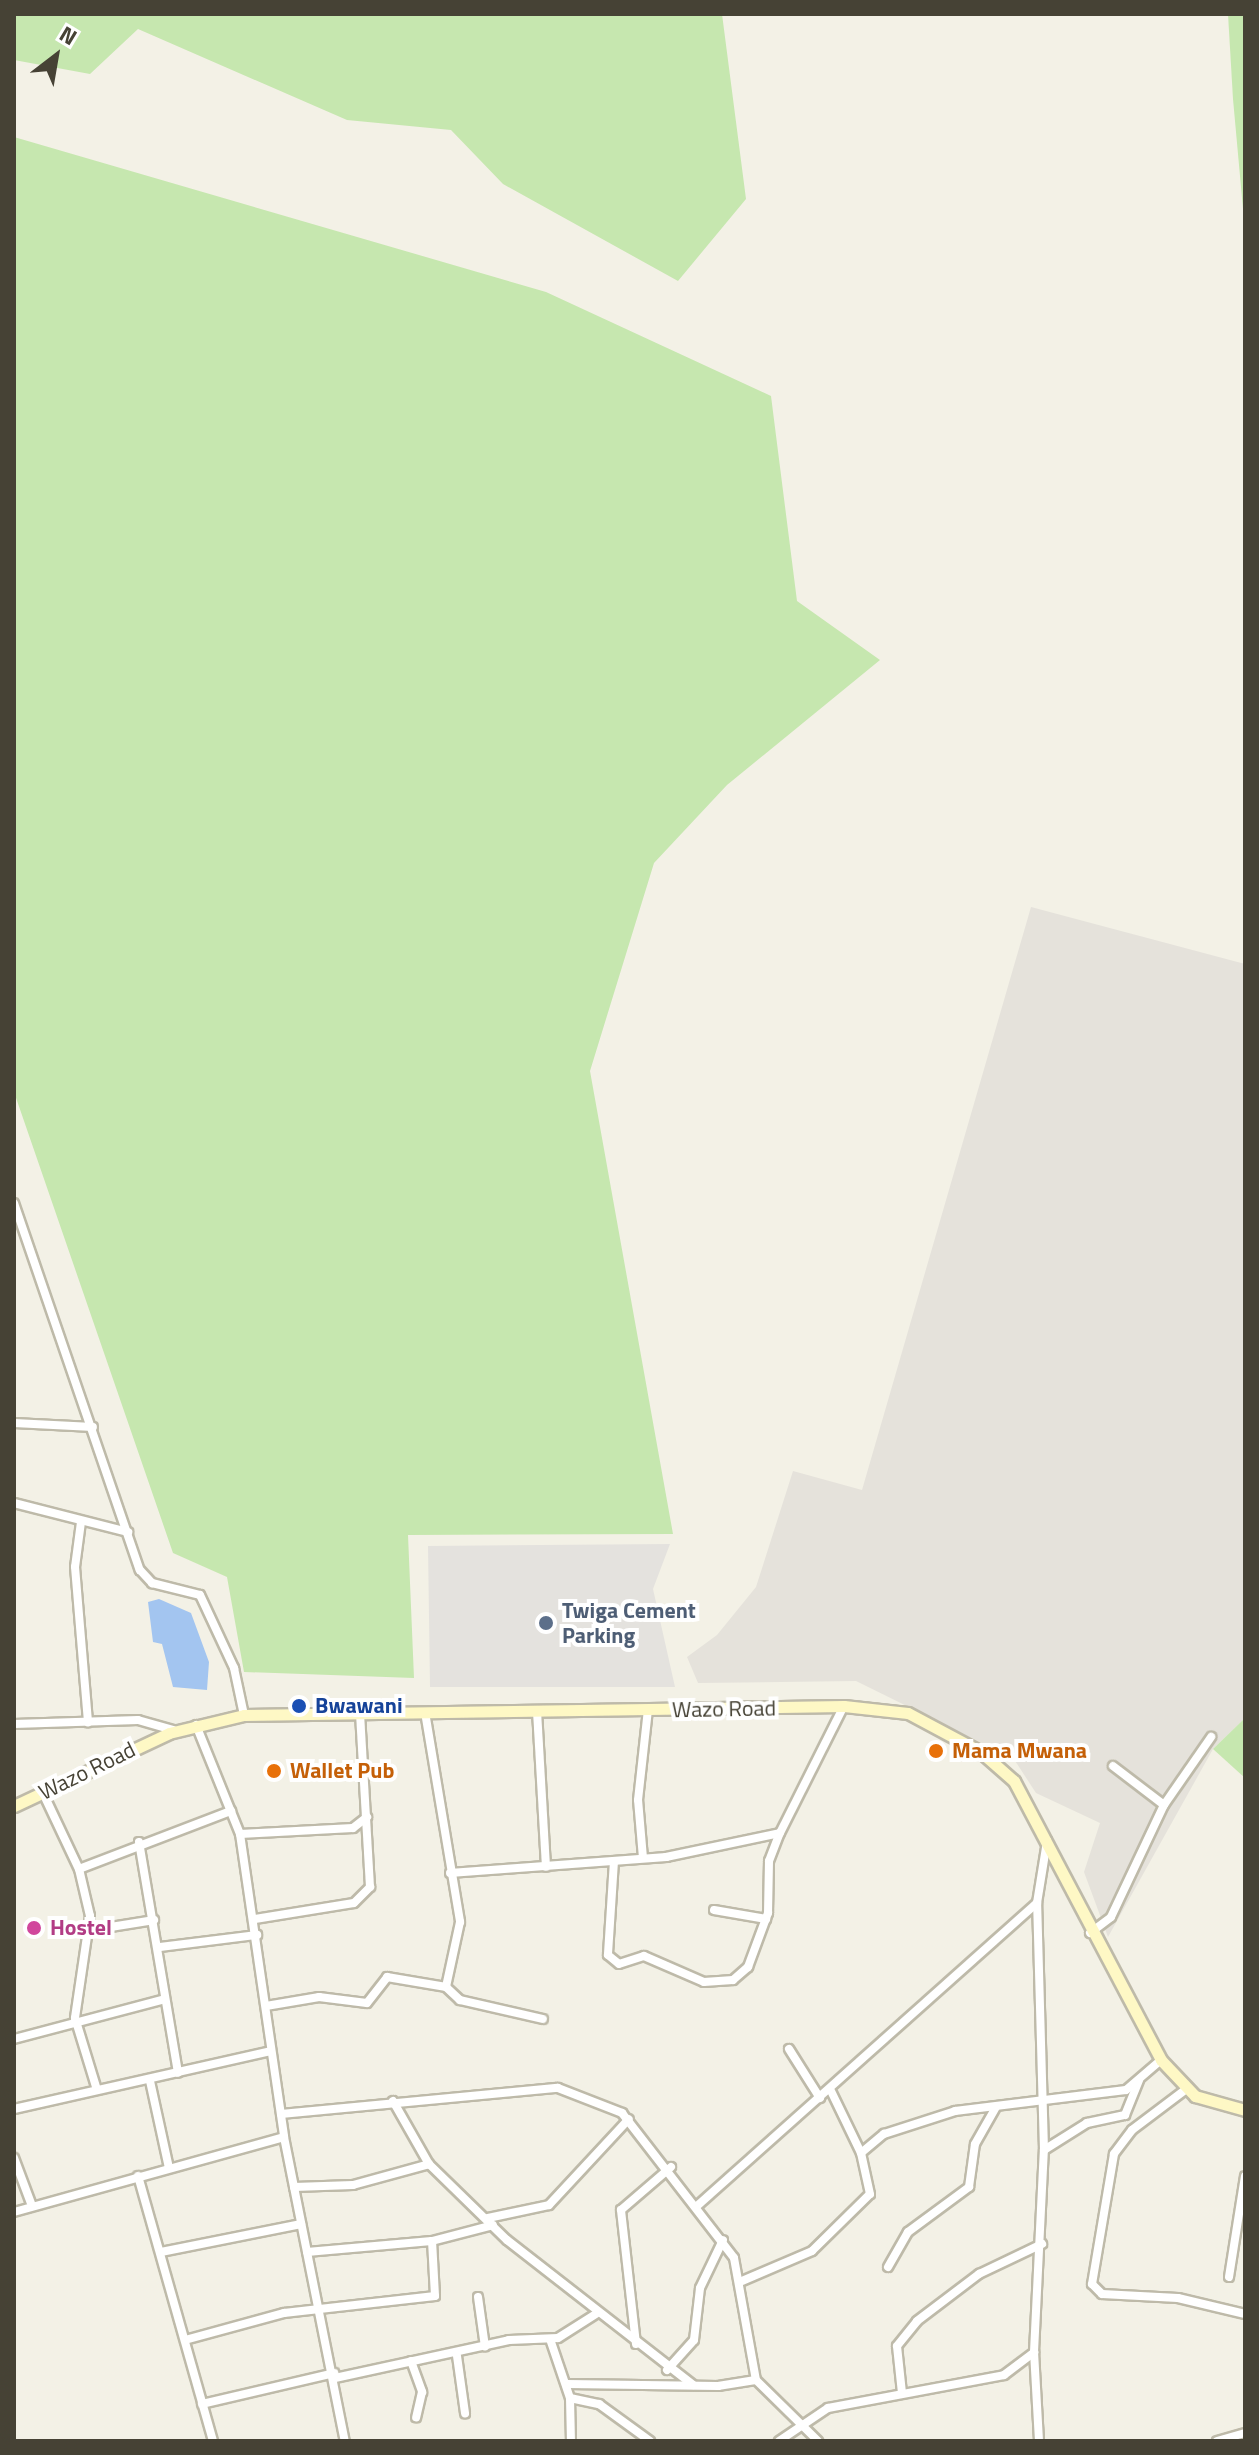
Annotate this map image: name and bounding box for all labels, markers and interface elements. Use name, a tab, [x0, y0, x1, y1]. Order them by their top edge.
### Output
north arrow	[16, 16, 96, 96]
text: N	[53, 17, 84, 54]
place label: Twiga Cement Parking	[562, 1597, 696, 1648]
marker: Twiga Cement Parking	[537, 1614, 555, 1632]
place label: Bwawani	[315, 1693, 403, 1719]
street label: Wazo Road	[672, 1695, 776, 1723]
marker: Bwawani	[290, 1697, 308, 1715]
street label: Wazo Road	[34, 1736, 140, 1806]
place label: Mama Mwana	[952, 1738, 1087, 1764]
marker: Mama Mwana	[927, 1742, 945, 1760]
place label: Wallet Pub	[290, 1758, 394, 1784]
marker: Wallet Pub	[265, 1762, 283, 1780]
place label: Hostel	[50, 1915, 112, 1941]
marker: Hostel	[25, 1919, 43, 1937]

